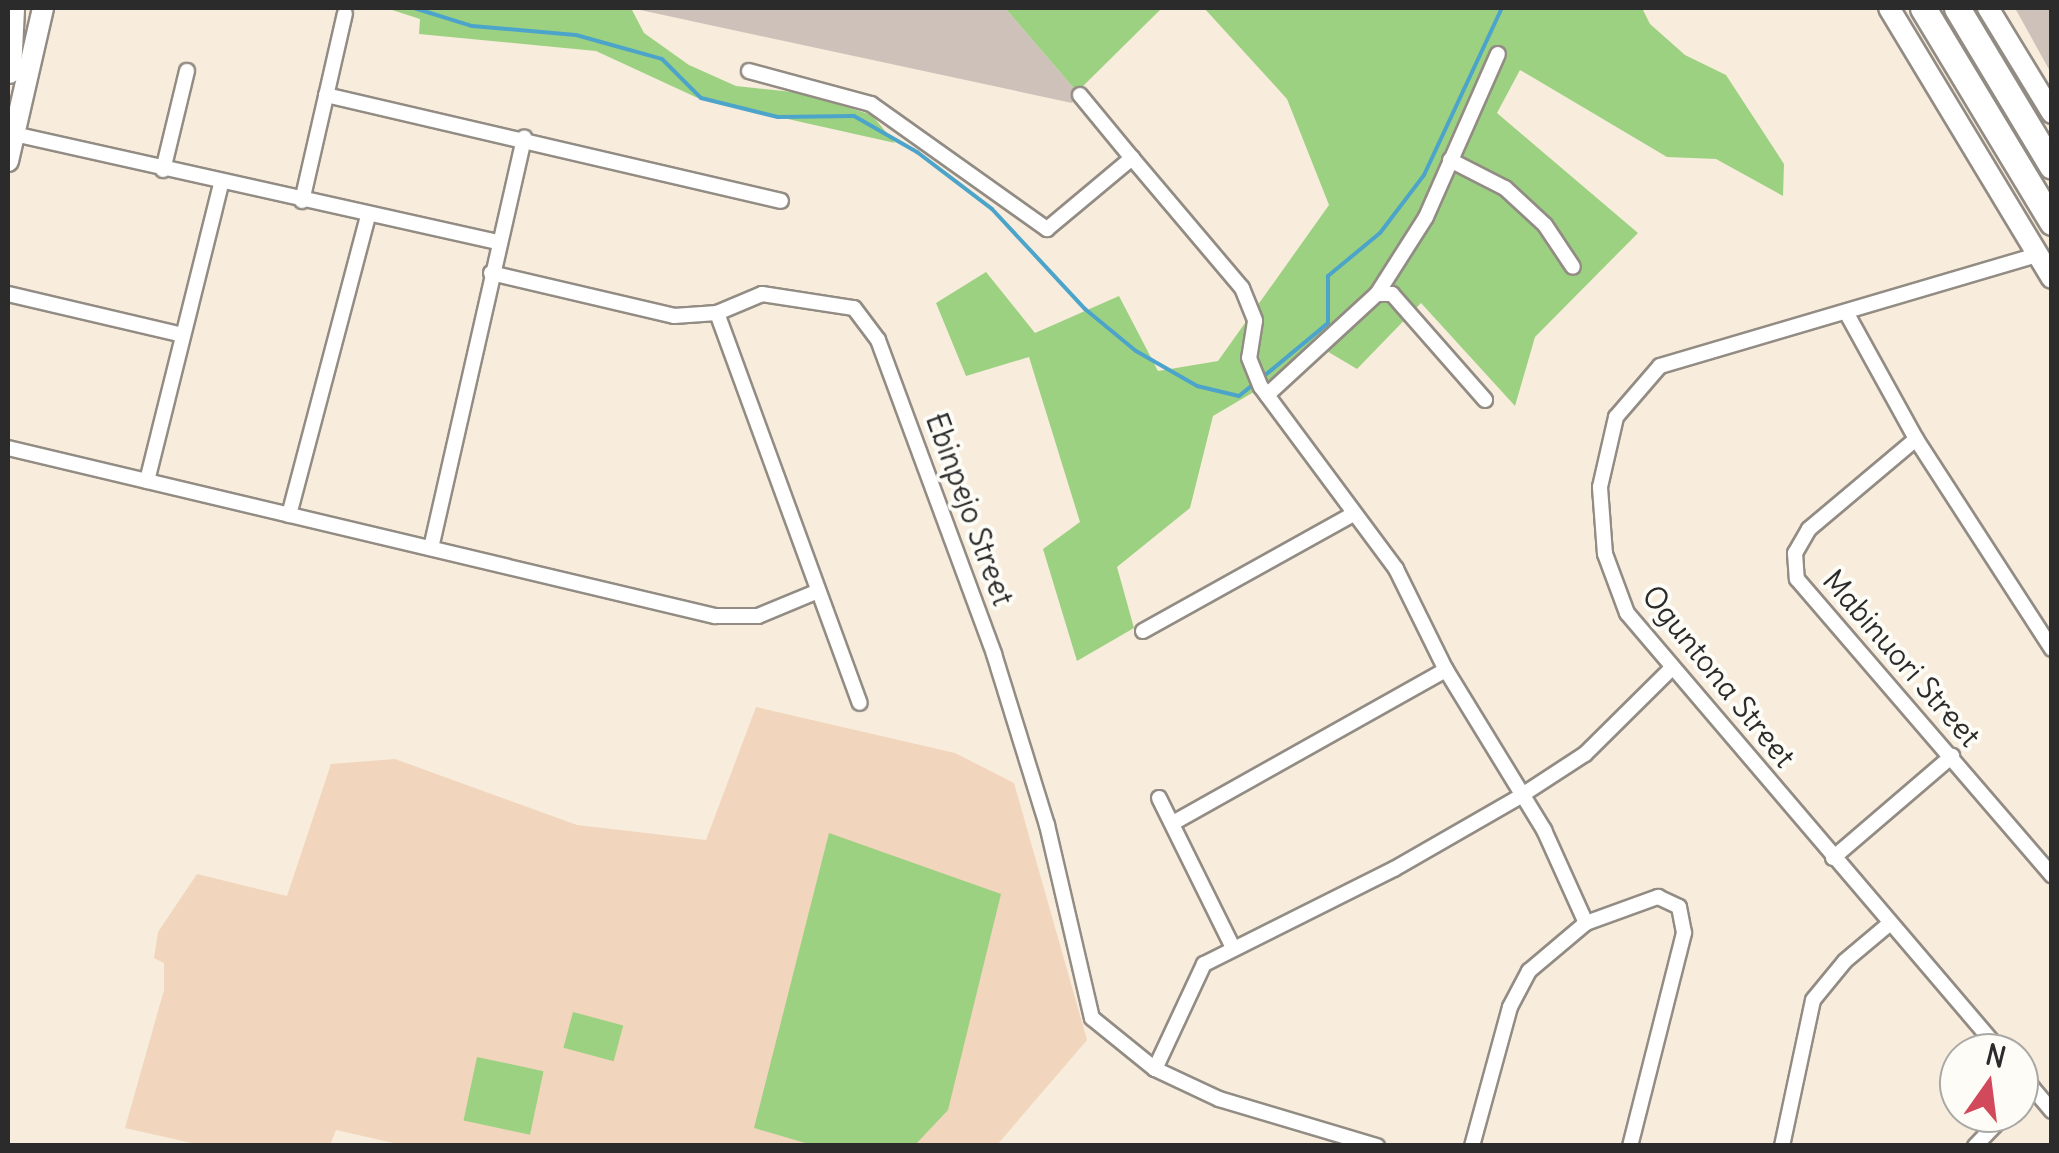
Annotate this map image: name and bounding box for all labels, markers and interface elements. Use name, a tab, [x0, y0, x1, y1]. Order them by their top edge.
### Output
street label: Ebinpejo Street	[918, 408, 1022, 610]
street label: Mabinuori Street	[1816, 562, 1988, 754]
street label: Oguntona Street	[1635, 578, 1803, 774]
north arrow	[1939, 1033, 2039, 1133]
text: N	[1982, 1036, 2010, 1076]

